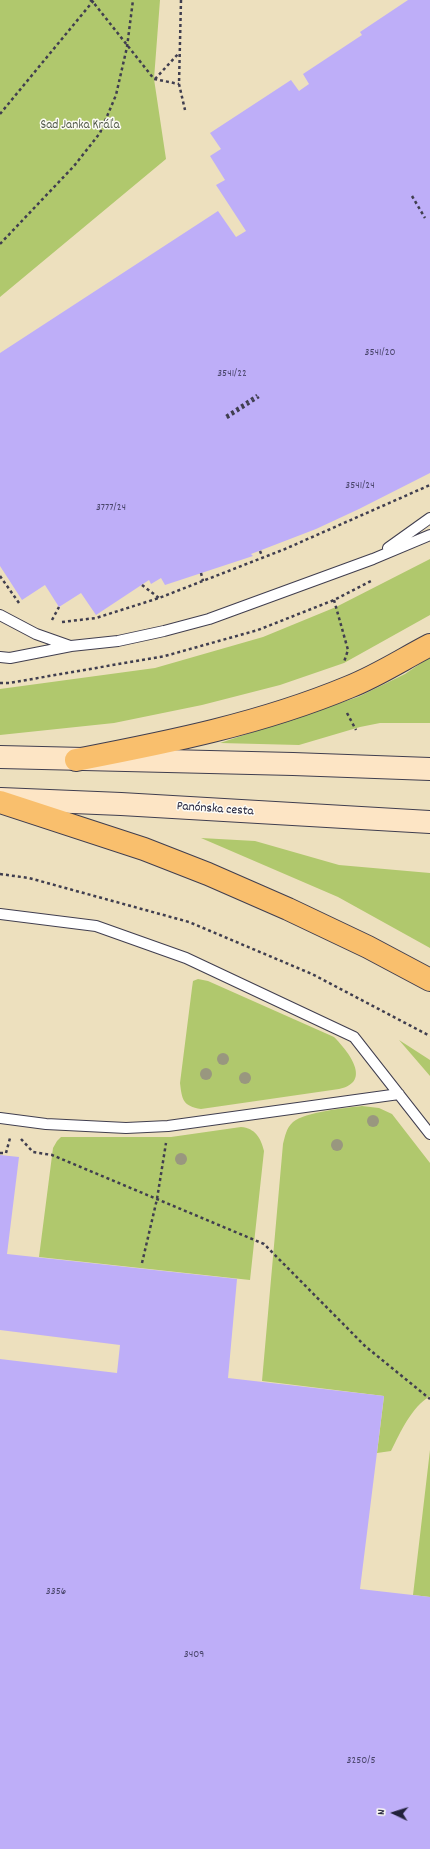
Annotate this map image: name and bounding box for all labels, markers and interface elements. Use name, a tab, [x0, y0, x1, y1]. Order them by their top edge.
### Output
park label: Sad Janka Kráľa	[40, 118, 120, 134]
house number: 3541/20	[365, 346, 395, 360]
house number: 3541/22	[217, 367, 247, 381]
house number: 3541/24	[345, 479, 375, 493]
house number: 3777/24	[96, 501, 126, 515]
street label: Panónska cesta	[176, 800, 254, 820]
house number: 3356	[46, 1585, 66, 1599]
house number: 3409	[184, 1648, 204, 1662]
house number: 3250/5	[346, 1754, 376, 1768]
north arrow	[374, 1793, 414, 1833]
text: N	[374, 1809, 390, 1815]

